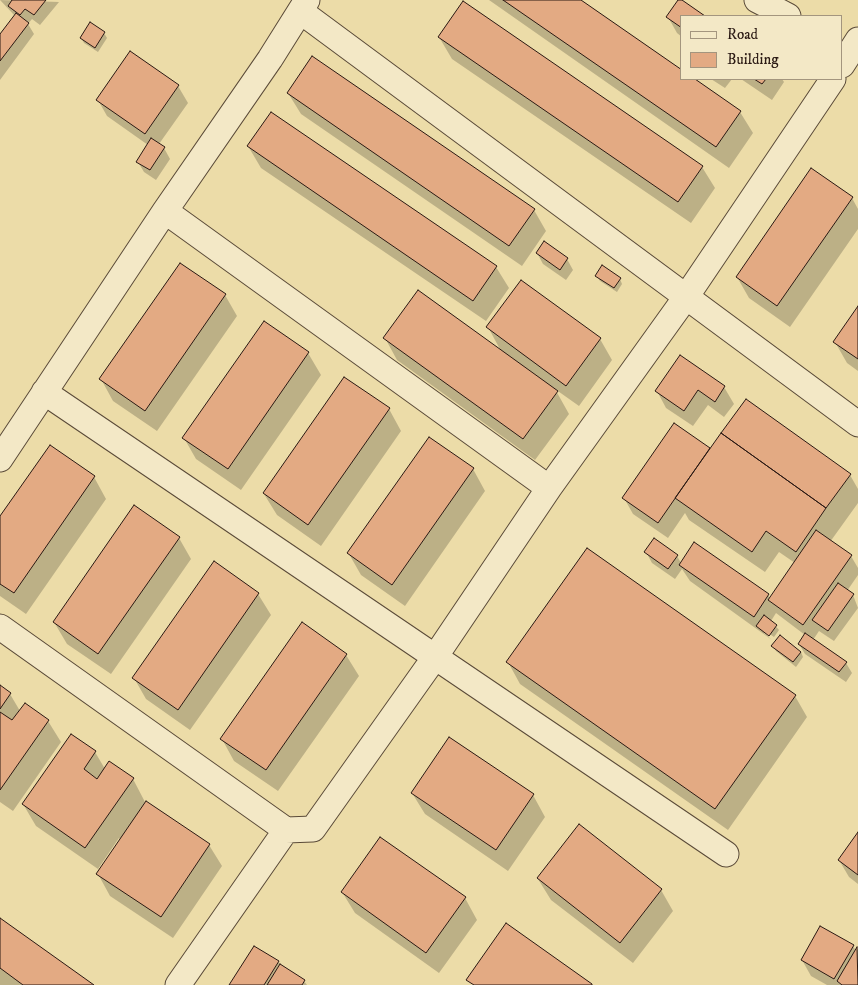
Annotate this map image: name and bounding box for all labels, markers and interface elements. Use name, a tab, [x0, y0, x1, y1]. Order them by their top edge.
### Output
legend	[680, 15, 843, 80]
text: Road	[727, 25, 758, 44]
text: Building	[727, 50, 779, 69]

